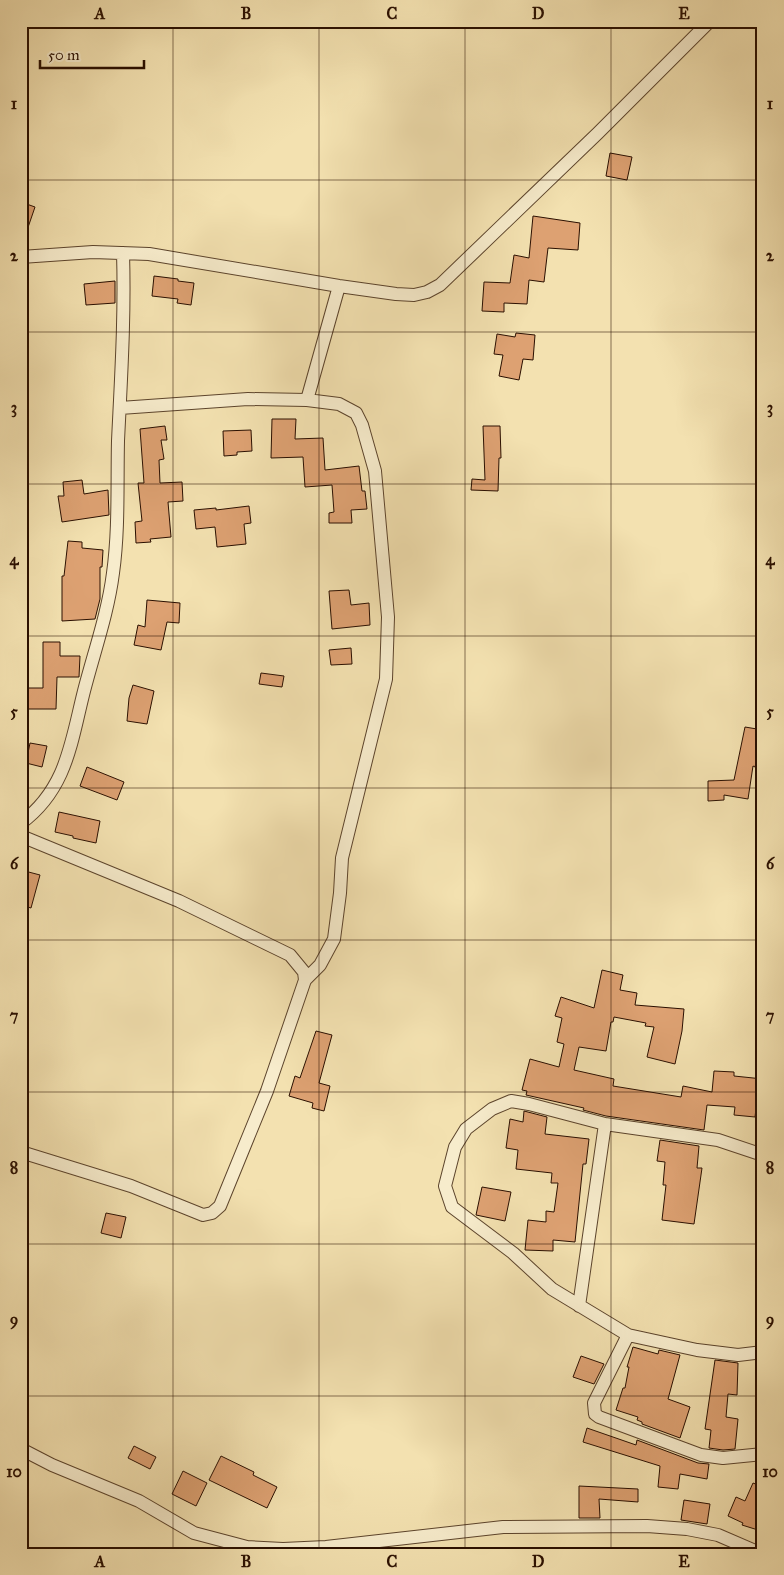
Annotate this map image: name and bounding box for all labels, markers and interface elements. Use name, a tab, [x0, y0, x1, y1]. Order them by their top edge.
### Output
text: A	[94, 4, 106, 23]
text: B	[241, 4, 251, 23]
text: C	[387, 4, 398, 23]
text: D	[532, 4, 545, 23]
text: E	[678, 4, 690, 23]
scale bar	[40, 38, 144, 70]
text: 50 m	[48, 46, 80, 64]
text: 1	[11, 94, 18, 113]
text: 1	[767, 94, 774, 113]
text: 2	[10, 246, 19, 265]
text: 2	[766, 246, 775, 265]
text: 3	[11, 398, 17, 418]
text: 3	[767, 398, 773, 418]
text: 4	[10, 550, 20, 570]
text: 4	[766, 550, 776, 570]
text: 5	[10, 702, 18, 721]
text: 5	[766, 702, 774, 721]
text: 6	[10, 854, 19, 873]
text: 6	[766, 854, 775, 873]
text: 7	[10, 1006, 19, 1025]
text: 7	[766, 1006, 775, 1025]
text: 8	[10, 1158, 18, 1177]
text: 8	[766, 1158, 774, 1177]
text: 9	[10, 1310, 18, 1330]
text: 9	[766, 1310, 774, 1330]
text: 10	[6, 1462, 22, 1481]
text: 10	[762, 1462, 778, 1481]
text: A	[94, 1552, 106, 1571]
text: B	[241, 1552, 251, 1571]
text: C	[387, 1552, 398, 1571]
text: D	[532, 1552, 545, 1571]
text: E	[678, 1552, 690, 1571]

